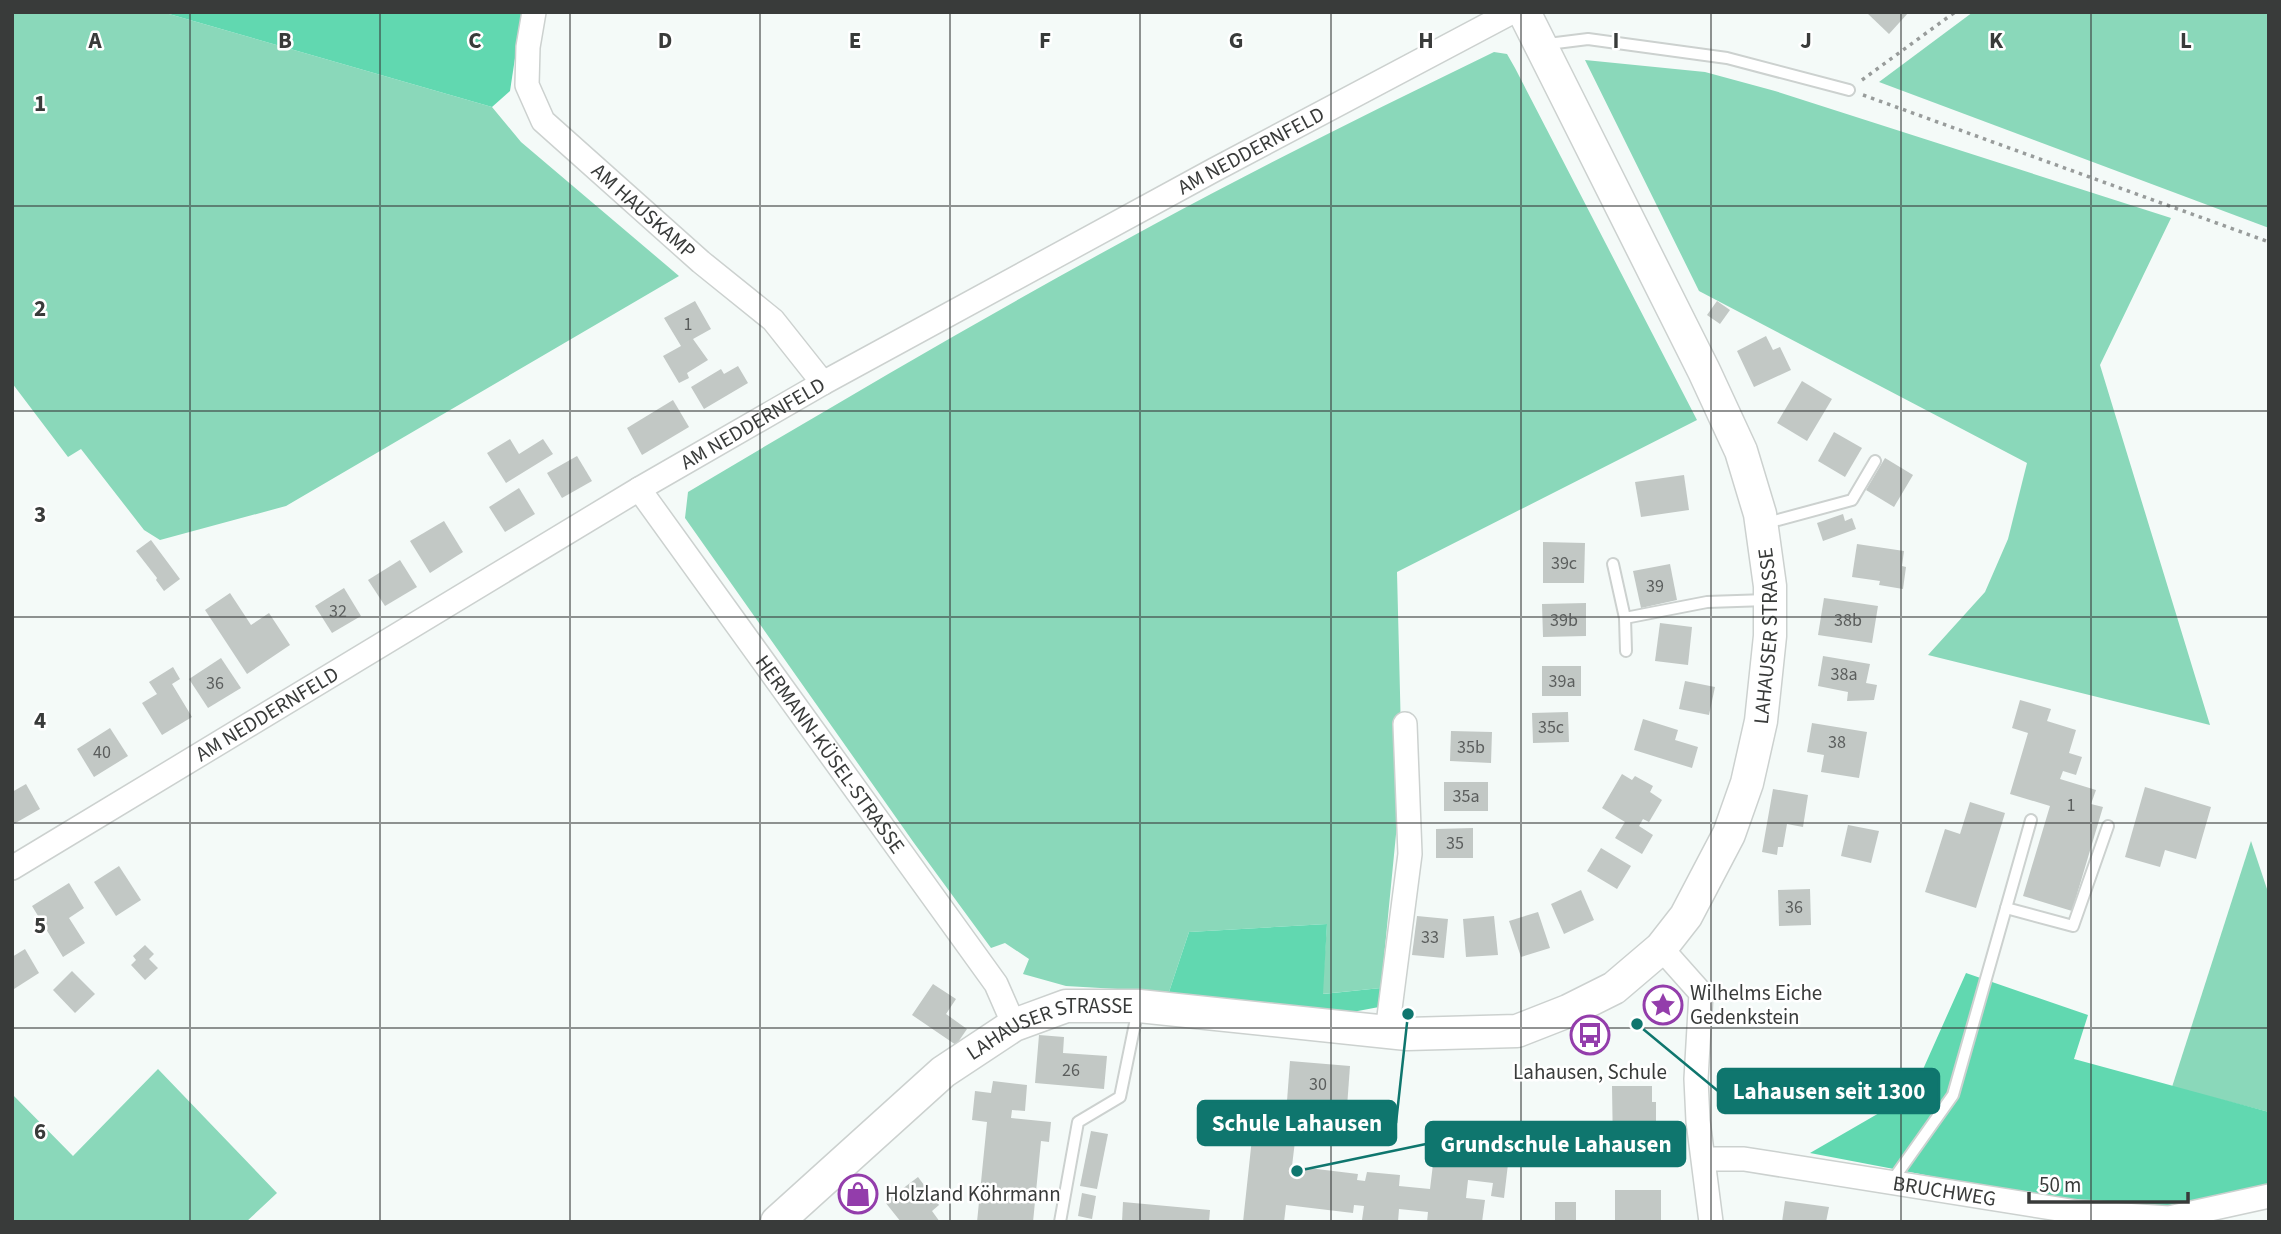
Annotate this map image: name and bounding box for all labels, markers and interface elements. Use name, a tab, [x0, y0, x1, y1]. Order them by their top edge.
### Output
text: A	[87, 24, 102, 57]
text: B	[278, 24, 292, 57]
text: C	[468, 24, 482, 57]
text: D	[658, 24, 672, 57]
text: E	[849, 24, 861, 57]
text: F	[1039, 24, 1051, 57]
text: G	[1229, 24, 1243, 57]
text: H	[1418, 24, 1434, 57]
text: I	[1613, 24, 1619, 57]
text: J	[1800, 24, 1812, 57]
text: K	[1989, 24, 2004, 57]
text: L	[2180, 24, 2192, 57]
text: 1	[34, 87, 46, 120]
street label: AM NEDDERNFELD	[1172, 99, 1330, 202]
street label: AM HAUSKAMP	[585, 156, 703, 266]
text: 2	[34, 292, 46, 325]
house number: 1	[684, 312, 692, 337]
street label: AM NEDDERNFELD	[675, 370, 831, 477]
text: 3	[34, 498, 46, 531]
street label: LAHAUSER STRASSE	[1746, 546, 1786, 725]
house number: 39c	[1551, 551, 1577, 576]
house number: 39	[1646, 574, 1664, 599]
house number: 32	[329, 599, 347, 624]
house number: 39b	[1550, 608, 1578, 633]
house number: 38b	[1834, 608, 1862, 633]
street label: HERMANN-KÜSEL-STRASSE	[748, 649, 912, 860]
street label: AM NEDDERNFELD	[190, 659, 344, 769]
house number: 38a	[1831, 662, 1857, 687]
house number: 39a	[1549, 669, 1575, 694]
house number: 36	[206, 671, 224, 696]
text: 4	[34, 704, 46, 737]
house number: 35c	[1538, 715, 1564, 740]
house number: 38	[1828, 730, 1846, 755]
house number: 35b	[1457, 735, 1485, 760]
house number: 40	[93, 740, 111, 765]
house number: 35a	[1453, 784, 1479, 809]
house number: 1	[2067, 793, 2075, 818]
house number: 35	[1446, 831, 1464, 856]
house number: 36	[1785, 895, 1803, 920]
text: 5	[34, 909, 46, 942]
house number: 33	[1421, 925, 1439, 950]
place label: Wilhelms Eiche Gedenkstein	[1690, 978, 1822, 1032]
place icon: Wilhelms Eiche Gedenkstein	[1642, 984, 1684, 1026]
street label: LAHAUSER STRASSE	[960, 991, 1133, 1067]
bus stop icon: Lahausen, Schule	[1569, 1014, 1611, 1056]
place label: Lahausen, Schule	[1513, 1057, 1667, 1087]
house number: 26	[1062, 1058, 1080, 1083]
callout: Lahausen seit 1300	[1718, 1069, 1939, 1113]
house number: 30	[1309, 1072, 1327, 1097]
text: Lahausen seit 1300	[1733, 1075, 1925, 1108]
callout: Schule Lahausen	[1198, 1101, 1396, 1145]
text: Schule Lahausen	[1212, 1107, 1382, 1140]
text: 6	[34, 1115, 46, 1148]
callout: Grundschule Lahausen	[1426, 1122, 1685, 1166]
text: Grundschule Lahausen	[1440, 1128, 1672, 1161]
scale bar	[2029, 1160, 2188, 1204]
street label: BRUCHWEG	[1891, 1168, 1998, 1214]
text: 50 m	[2039, 1170, 2081, 1200]
shop icon: Holzland Köhrmann	[837, 1173, 879, 1215]
place label: Holzland Köhrmann	[885, 1179, 1061, 1209]

